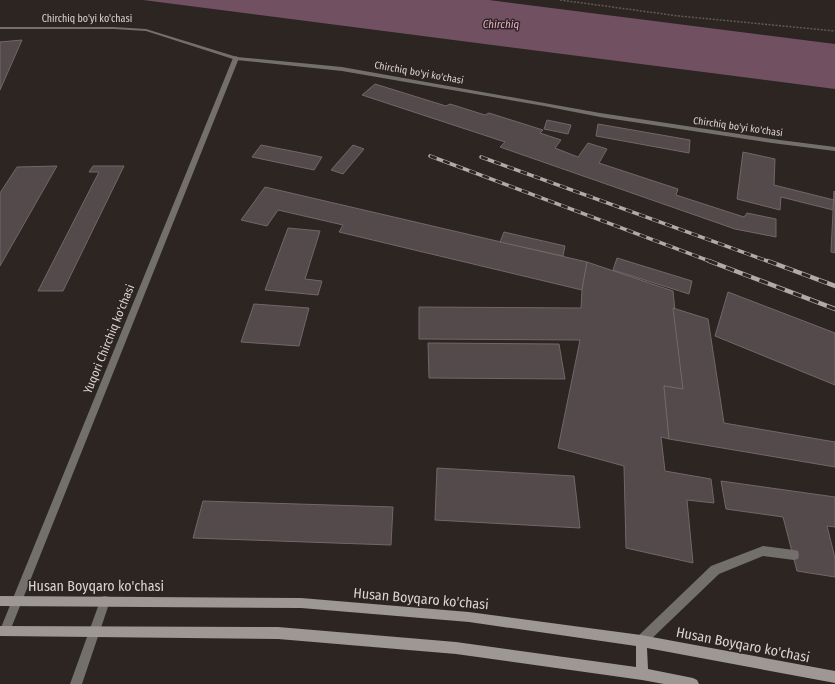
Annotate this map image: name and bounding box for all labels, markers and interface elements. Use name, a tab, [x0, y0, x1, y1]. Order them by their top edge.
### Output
street label: Chirchiq bo'yi ko'chasi	[42, 13, 132, 25]
water label: Chirchiq	[483, 18, 519, 31]
street label: Chirchiq bo'yi ko'chasi	[373, 59, 465, 87]
street label: Chirchiq bo'yi ko'chasi	[692, 115, 784, 139]
street label: Yuqori Chirchiq ko'chasi	[81, 282, 137, 396]
street label: Husan Boyqaro ko'chasi	[28, 578, 164, 595]
street label: Husan Boyqaro ko'chasi	[353, 585, 489, 613]
street label: Husan Boyqaro ko'chasi	[675, 624, 811, 666]

